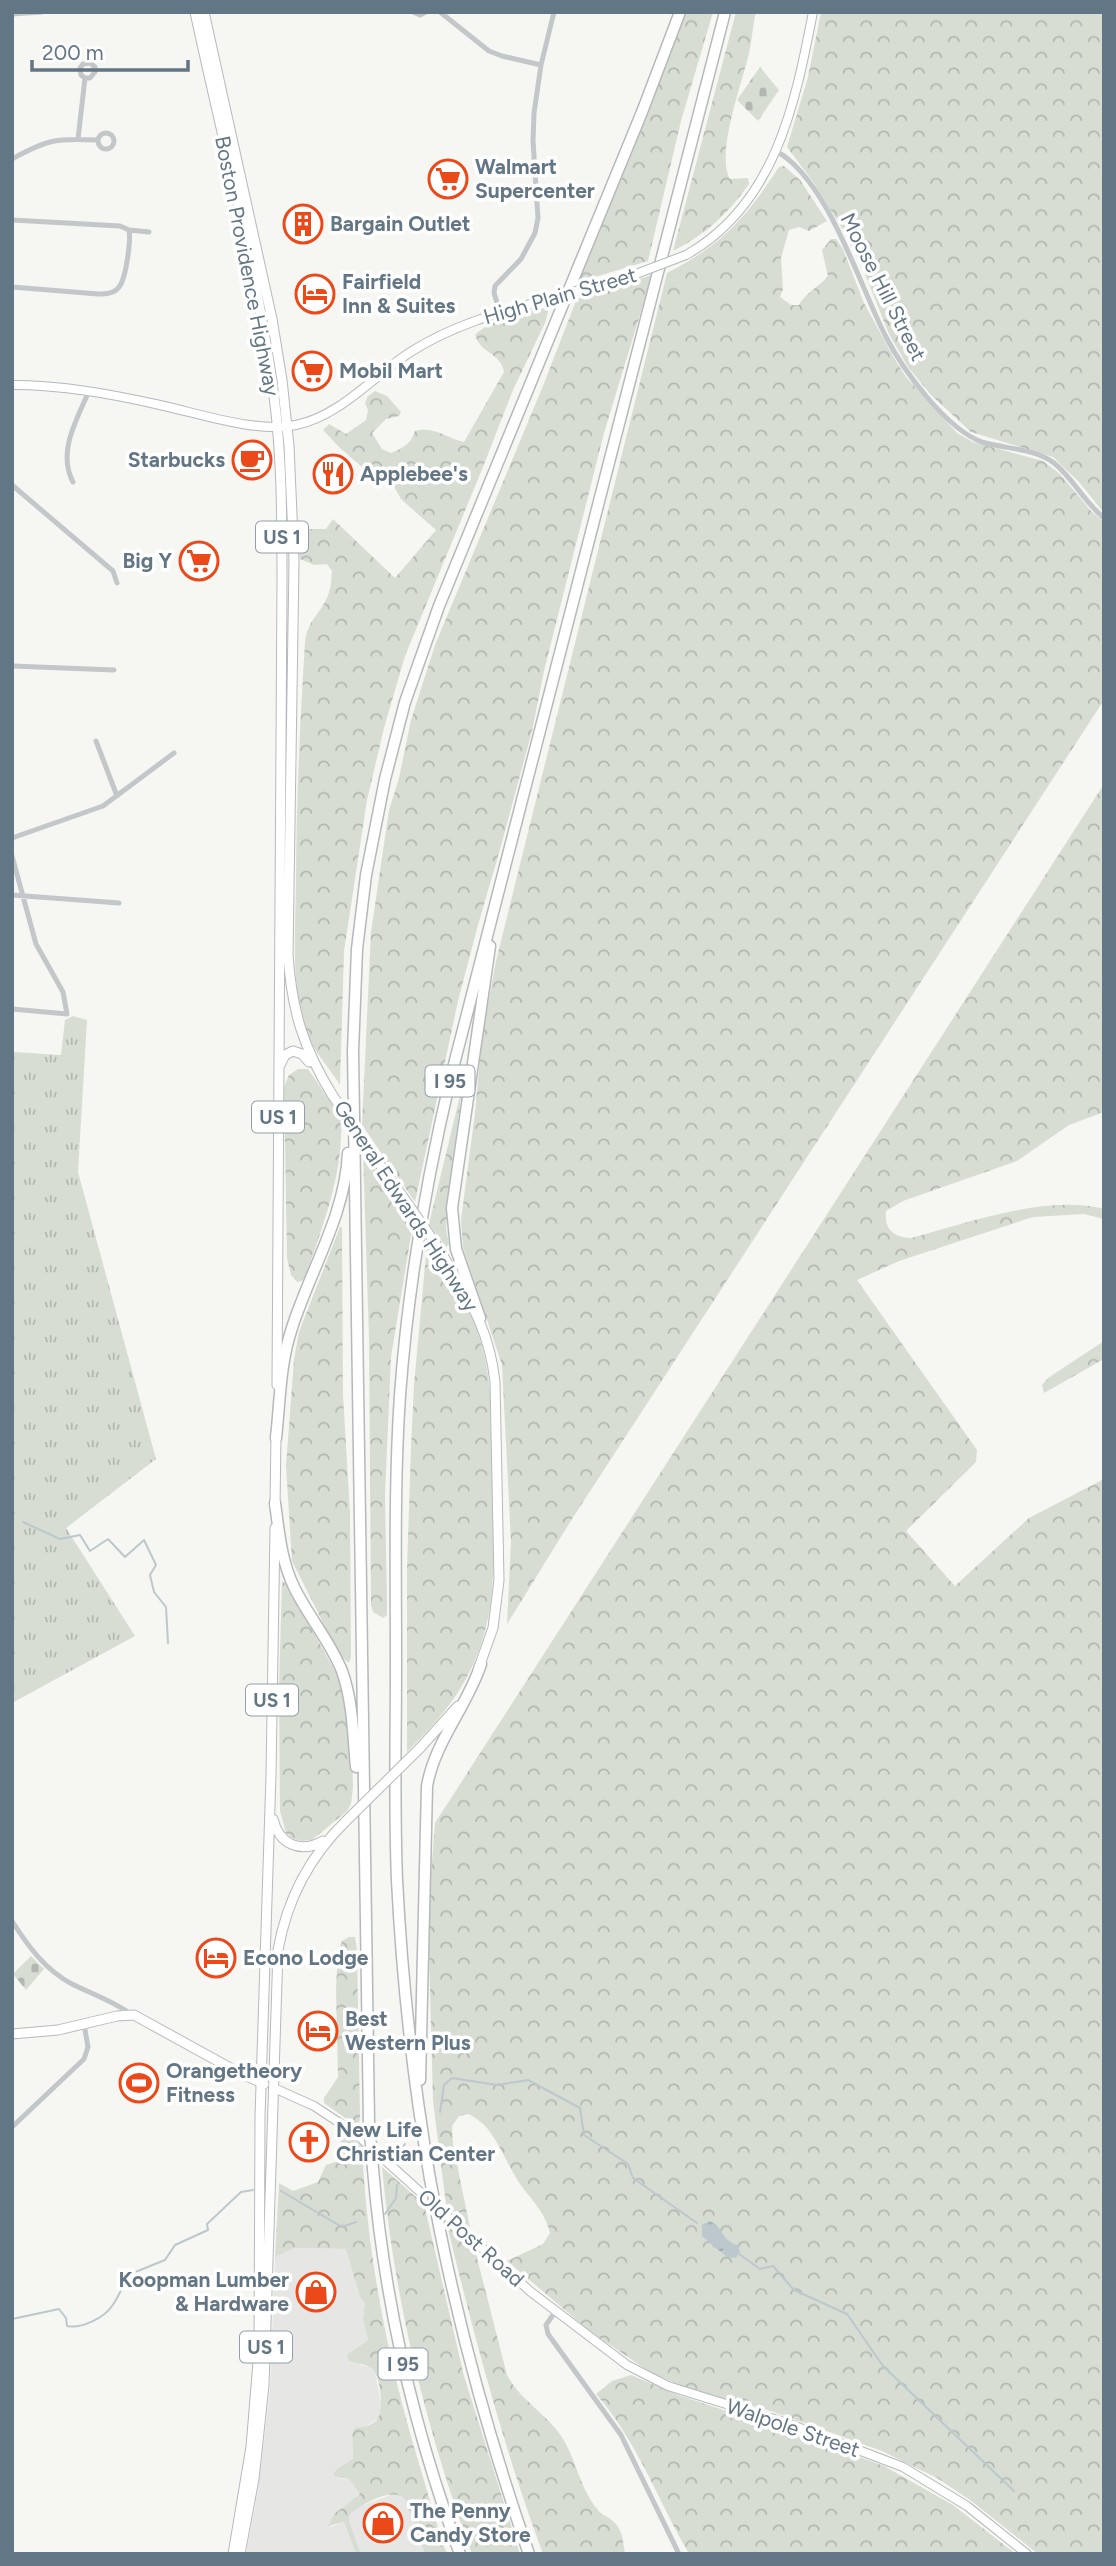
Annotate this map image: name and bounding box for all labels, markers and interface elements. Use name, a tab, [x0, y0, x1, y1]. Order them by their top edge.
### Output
scale bar	[32, 28, 187, 72]
text: 200 m	[42, 40, 104, 65]
street label: Boston Providence Highway	[210, 134, 285, 398]
place label: Walmart Supercenter	[475, 154, 595, 203]
supermarket icon: Walmart Supercenter	[427, 158, 469, 200]
building icon: Bargain Outlet	[282, 203, 324, 245]
street label: Moose Hill Street	[835, 209, 931, 365]
place label: Bargain Outlet	[330, 211, 470, 236]
street label: High Plain Street	[480, 262, 639, 329]
place label: Fairfield Inn & Suites	[342, 269, 456, 318]
hotel icon: Fairfield Inn & Suites	[294, 273, 336, 315]
supermarket icon: Mobil Mart	[291, 350, 333, 392]
place label: Mobil Mart	[339, 358, 443, 383]
cafe icon: Starbucks	[231, 439, 273, 481]
place label: Starbucks	[128, 447, 225, 472]
restaurant icon: Applebee's	[312, 453, 354, 495]
place label: Applebee's	[360, 461, 468, 486]
road number: US 1	[256, 522, 308, 552]
supermarket icon: Big Y	[178, 540, 220, 582]
place label: Big Y	[122, 548, 172, 573]
road number: I 95	[426, 1065, 475, 1096]
street label: General Edwards Highway	[329, 1096, 484, 1316]
road number: US 1	[252, 1102, 304, 1133]
road number: US 1	[246, 1684, 298, 1716]
hotel icon: Econo Lodge	[195, 1937, 237, 1979]
place label: Econo Lodge	[243, 1945, 369, 1970]
place label: Best Western Plus	[345, 2006, 471, 2055]
hotel icon: Best Western Plus	[297, 2010, 339, 2052]
place label: Orangetheory Fitness	[166, 2058, 303, 2107]
sports icon: Orangetheory Fitness	[118, 2062, 160, 2104]
place label: New Life Christian Center	[336, 2117, 495, 2166]
church icon: New Life Christian Center	[288, 2121, 330, 2163]
street label: Old Post Road	[413, 2184, 529, 2292]
place label: Koopman Lumber & Hardware	[119, 2267, 289, 2316]
shop icon: Koopman Lumber & Hardware	[295, 2271, 337, 2313]
road number: US 1	[240, 2332, 292, 2362]
road number: I 95	[378, 2348, 428, 2380]
street label: Walpole Street	[723, 2393, 863, 2462]
place label: The Penny Candy Store	[410, 2498, 531, 2547]
shop icon: The Penny Candy Store	[362, 2502, 404, 2544]

